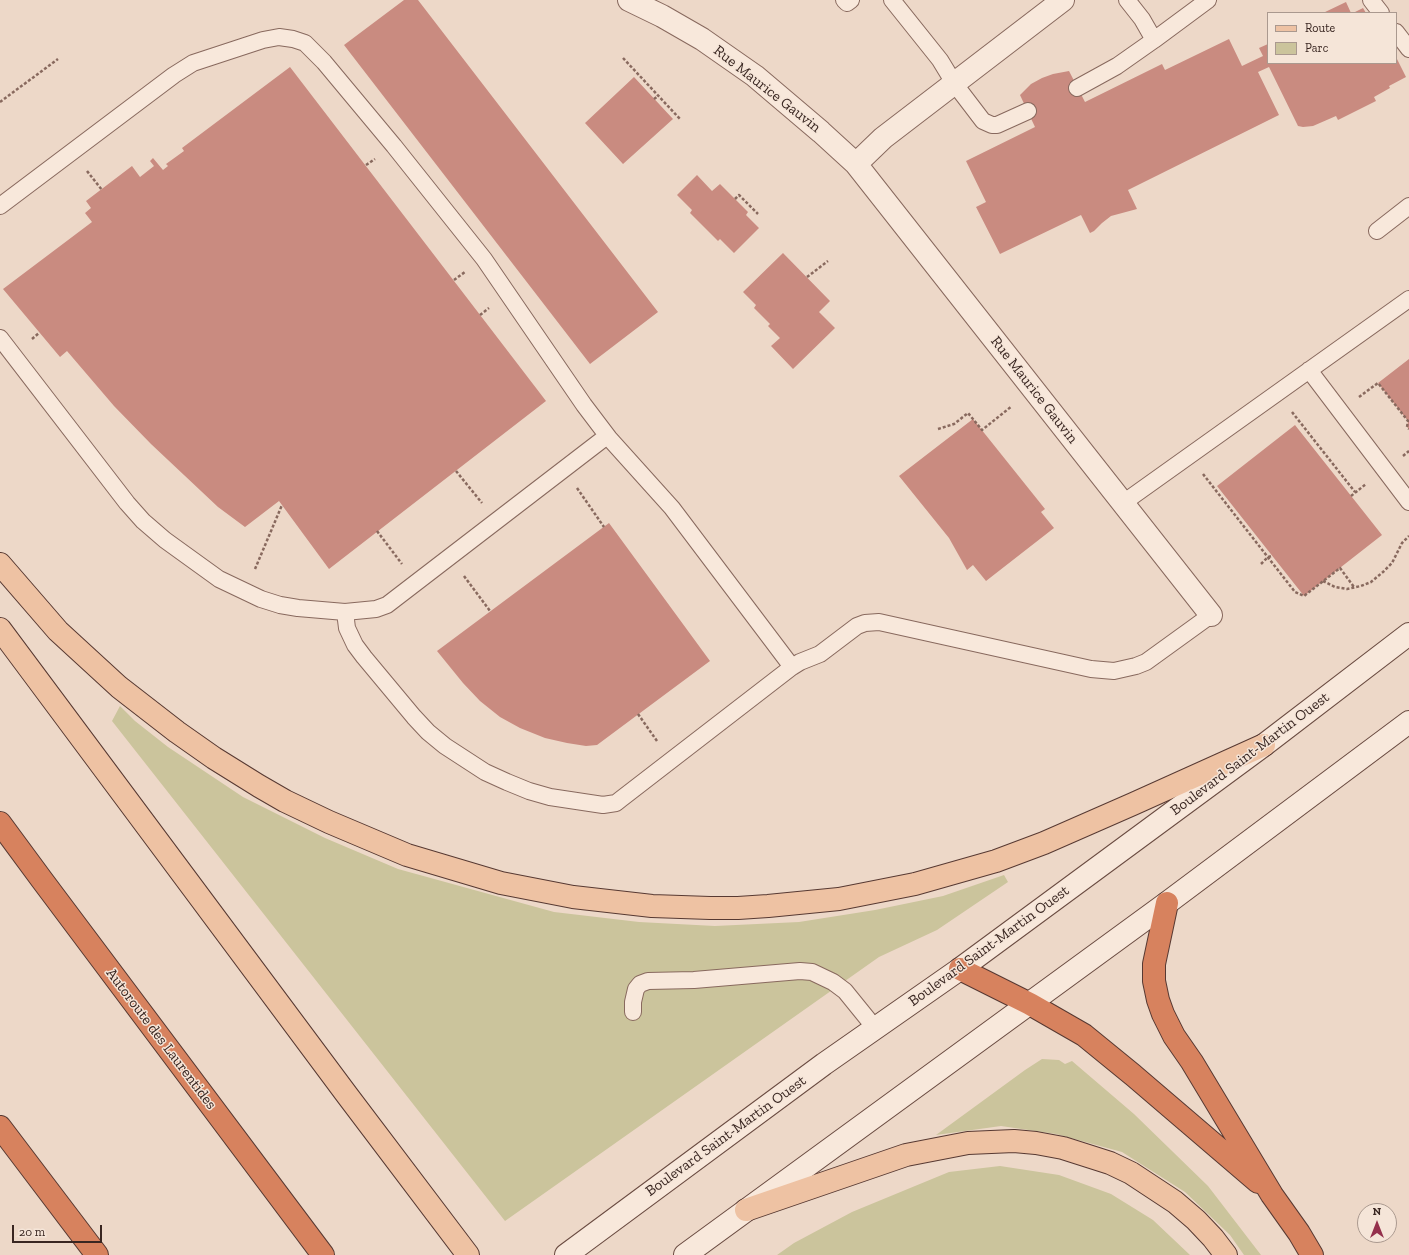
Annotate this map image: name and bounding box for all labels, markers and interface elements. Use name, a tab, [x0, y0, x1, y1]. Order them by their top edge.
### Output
legend	[1267, 12, 1397, 64]
text: Route	[1305, 21, 1335, 35]
text: Parc	[1305, 41, 1328, 55]
street label: Rue Maurice Gauvin	[710, 42, 824, 136]
street label: Rue Maurice Gauvin	[987, 333, 1081, 447]
street label: Boulevard Saint-Martin Ouest	[1167, 688, 1333, 820]
street label: Boulevard Saint-Martin Ouest	[905, 882, 1073, 1010]
street label: Autoroute des Laurentides	[102, 965, 220, 1113]
street label: Boulevard Saint-Martin Ouest	[642, 1072, 810, 1200]
north arrow	[1357, 1203, 1397, 1243]
text: N	[1373, 1205, 1381, 1218]
scale bar	[14, 1217, 104, 1243]
text: 20 m	[19, 1225, 45, 1239]

